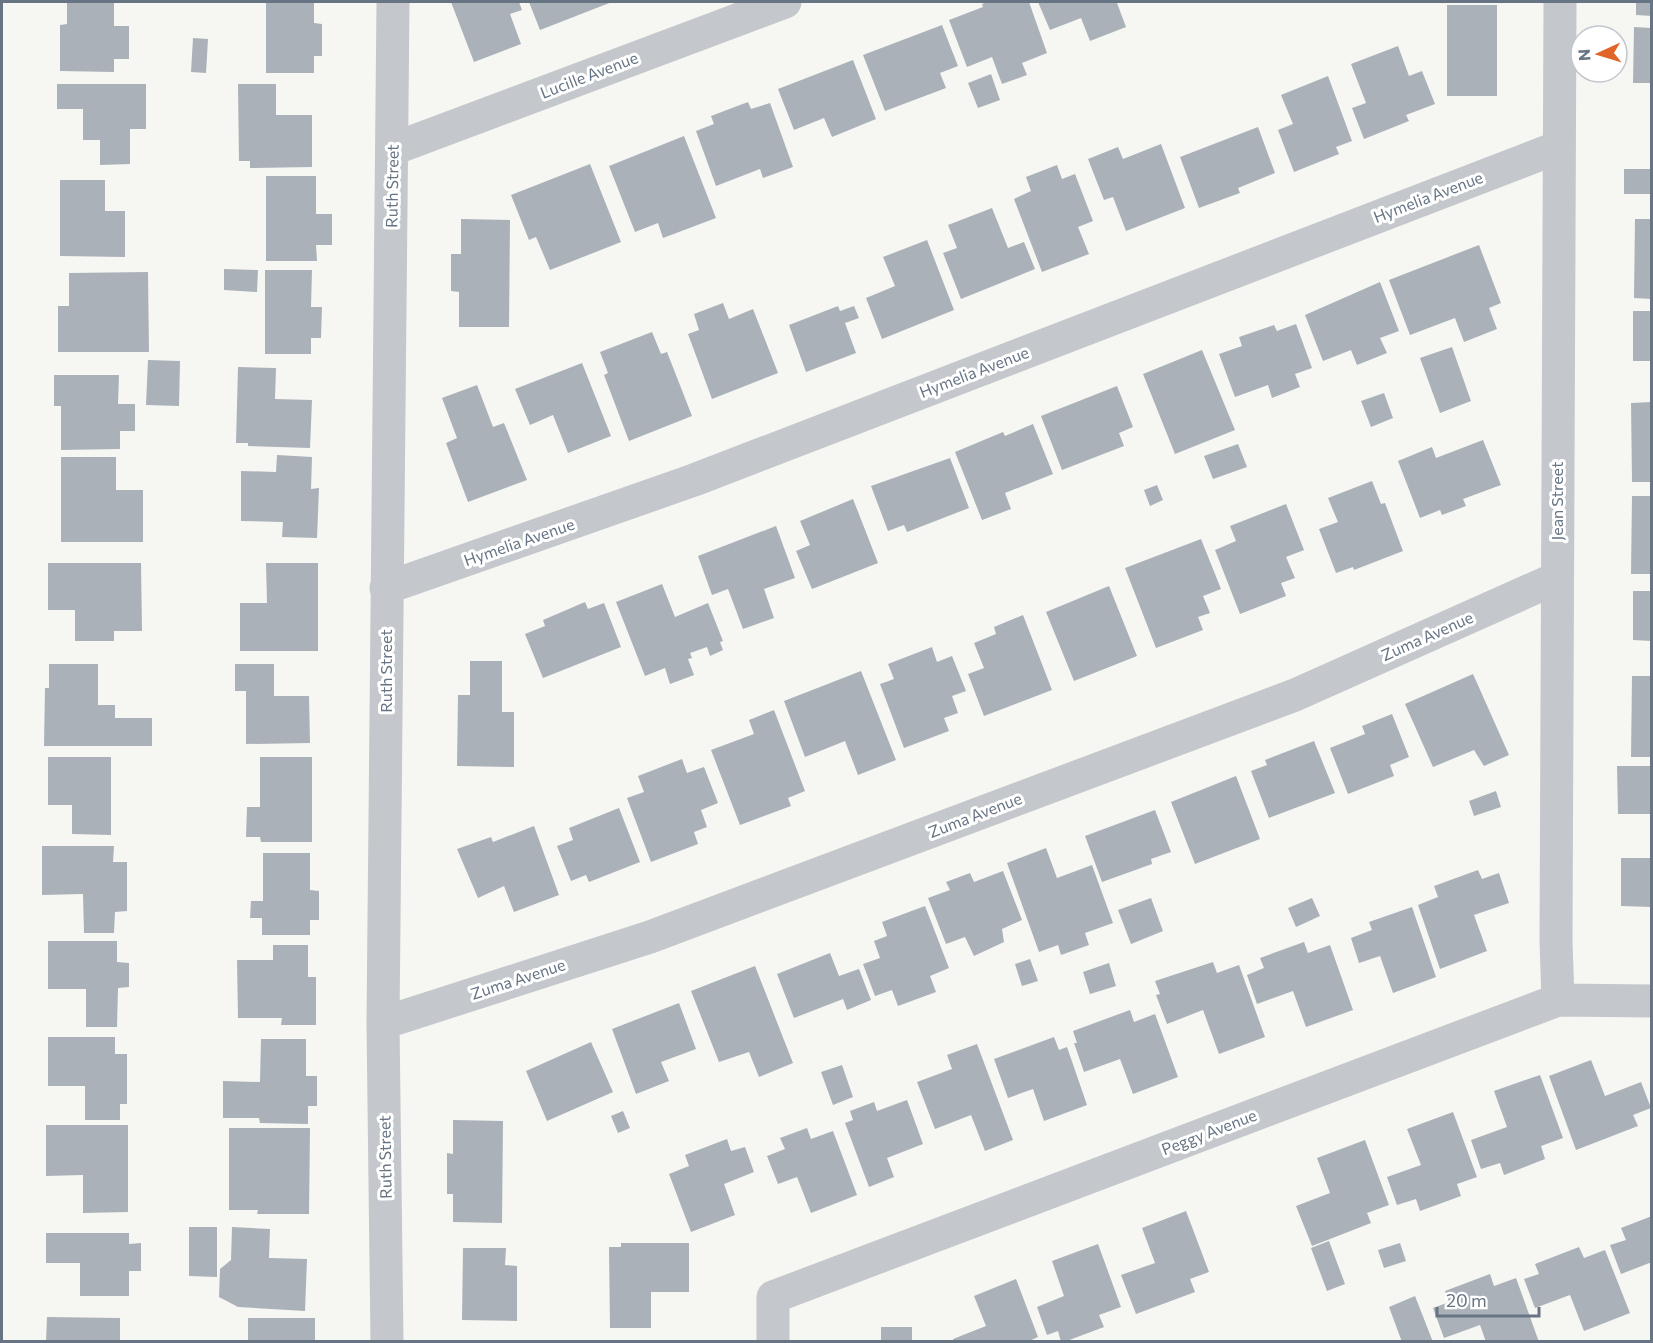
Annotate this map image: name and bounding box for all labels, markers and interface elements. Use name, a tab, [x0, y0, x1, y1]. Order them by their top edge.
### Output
north arrow	[1569, 24, 1629, 84]
street label: Lucille Avenue	[537, 47, 640, 102]
text: N	[1574, 48, 1593, 62]
street label: Ruth Street	[381, 144, 402, 228]
street label: Hymelia Avenue	[1370, 167, 1485, 226]
street label: Hymelia Avenue	[916, 342, 1031, 401]
street label: Jean Street	[1547, 461, 1566, 540]
street label: Hymelia Avenue	[461, 514, 577, 569]
street label: Zuma Avenue	[1378, 607, 1476, 664]
street label: Ruth Street	[376, 629, 395, 713]
street label: Zuma Avenue	[925, 788, 1024, 841]
street label: Zuma Avenue	[468, 954, 568, 1003]
street label: Peggy Avenue	[1159, 1105, 1259, 1158]
street label: Ruth Street	[374, 1115, 395, 1199]
scale bar	[1437, 1280, 1539, 1318]
text: 20 m	[1446, 1289, 1487, 1311]

